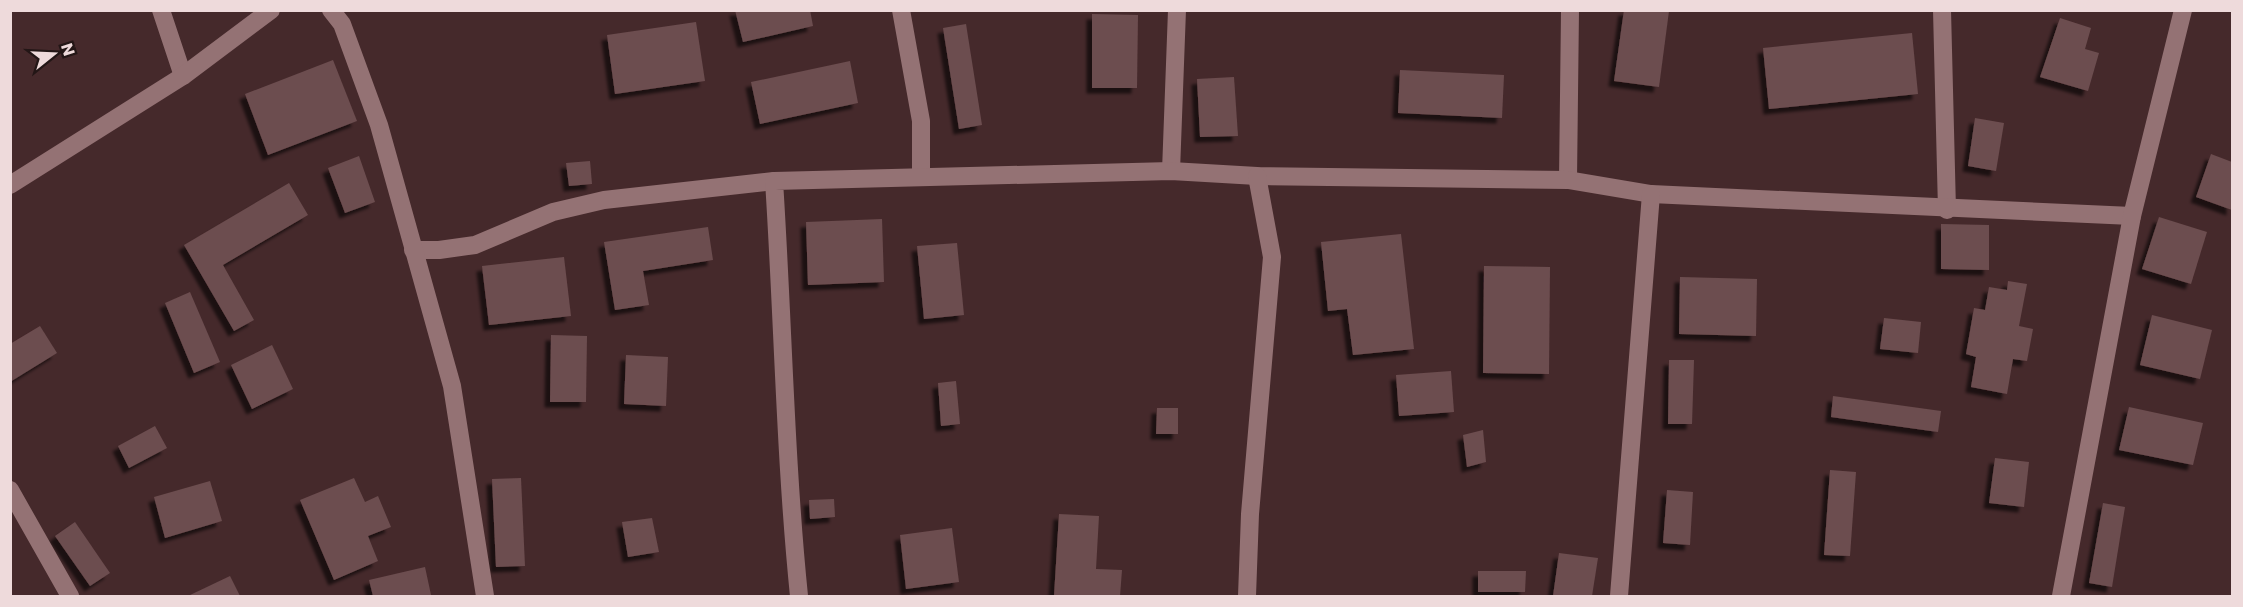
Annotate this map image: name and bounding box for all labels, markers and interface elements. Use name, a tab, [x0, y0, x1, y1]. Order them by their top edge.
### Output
north arrow	[24, 24, 84, 84]
text: N	[55, 40, 81, 59]

